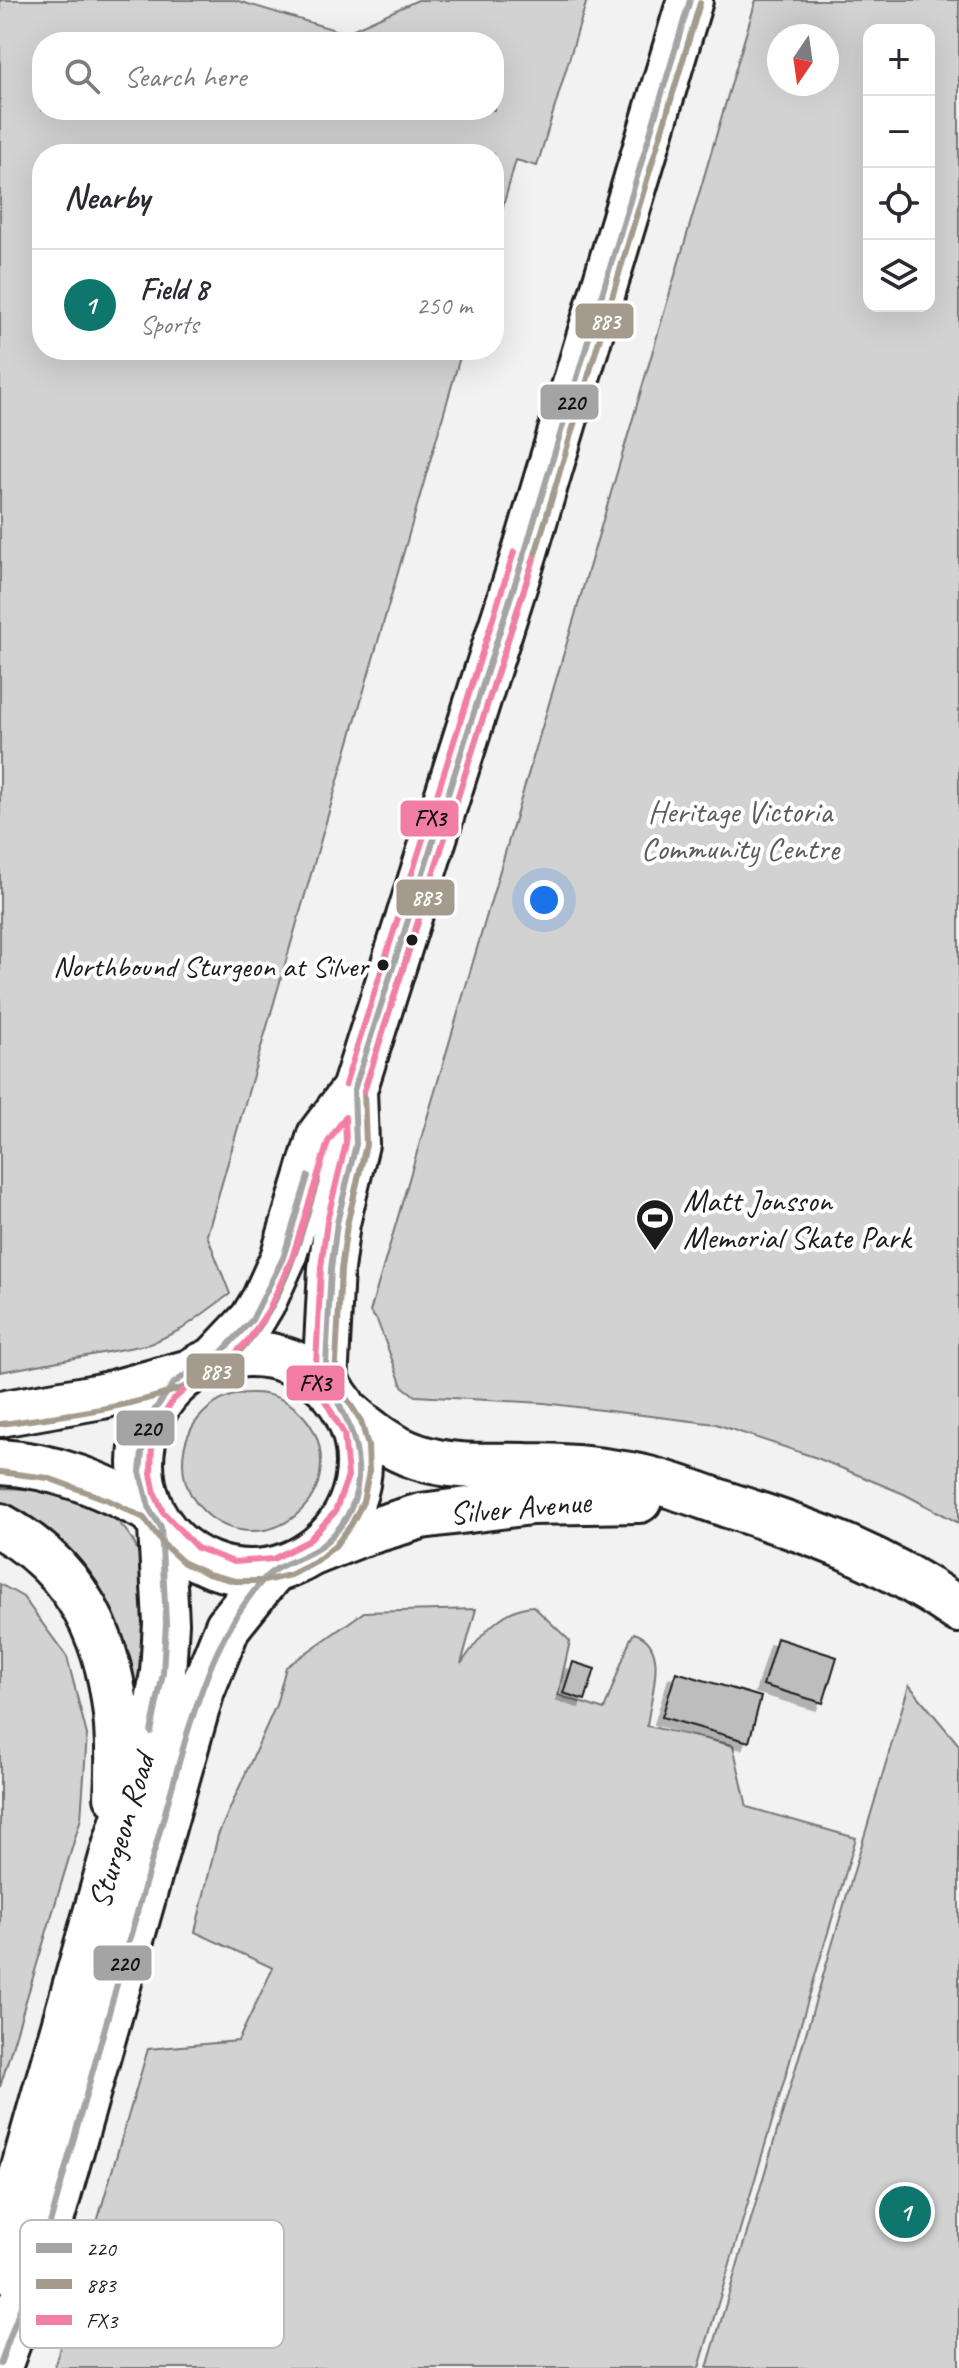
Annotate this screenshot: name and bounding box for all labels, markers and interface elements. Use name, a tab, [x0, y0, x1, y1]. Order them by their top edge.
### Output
north arrow	[767, 24, 839, 96]
map controls	[863, 24, 935, 312]
button: +	[863, 24, 935, 96]
search box	[32, 32, 504, 120]
icon: search	[60, 54, 104, 98]
text: Search here	[124, 57, 246, 95]
button: −	[863, 96, 935, 168]
button: locate	[863, 168, 935, 240]
text: Nearby	[64, 175, 150, 218]
button: layers	[863, 240, 935, 312]
text: Field 8	[140, 270, 208, 308]
text: 1	[84, 289, 96, 322]
text: 250 m	[416, 289, 472, 322]
line badge: 883	[574, 302, 635, 340]
text: Sports	[140, 308, 198, 341]
text: 883	[590, 308, 622, 336]
line badge: 220	[539, 383, 600, 421]
text: 220	[555, 389, 587, 417]
park label: Heritage Victoria Community Centre	[641, 791, 841, 869]
line badge: FX3	[399, 799, 460, 838]
text: FX3	[414, 805, 448, 833]
line badge: 883	[395, 878, 456, 917]
your location	[524, 880, 564, 920]
text: 883	[411, 884, 443, 912]
unlabelled marker	[404, 932, 420, 948]
place label: Northbound Sturgeon at Silver	[53, 947, 370, 985]
marker: Northbound Sturgeon at Silver	[375, 957, 391, 973]
place label: Matt Jonsson Memorial Skate Park	[683, 1180, 913, 1258]
sports icon: Matt Jonsson Memorial Skate Park	[634, 1197, 676, 1252]
line badge: 883	[185, 1352, 246, 1390]
text: 883	[200, 1358, 232, 1386]
line badge: FX3	[285, 1364, 346, 1402]
text: FX3	[299, 1370, 333, 1398]
line badge: 220	[115, 1409, 176, 1447]
text: 220	[131, 1415, 163, 1443]
street label: Silver Avenue	[448, 1481, 595, 1534]
street label: Sturgeon Road	[79, 1744, 166, 1913]
line badge: 220	[92, 1944, 153, 1982]
text: 220	[108, 1950, 140, 1978]
pin: 1	[879, 2182, 931, 2242]
legend	[20, 2220, 284, 2348]
text: 220	[86, 2235, 118, 2263]
text: 883	[86, 2271, 118, 2299]
text: FX3	[86, 2307, 120, 2335]

